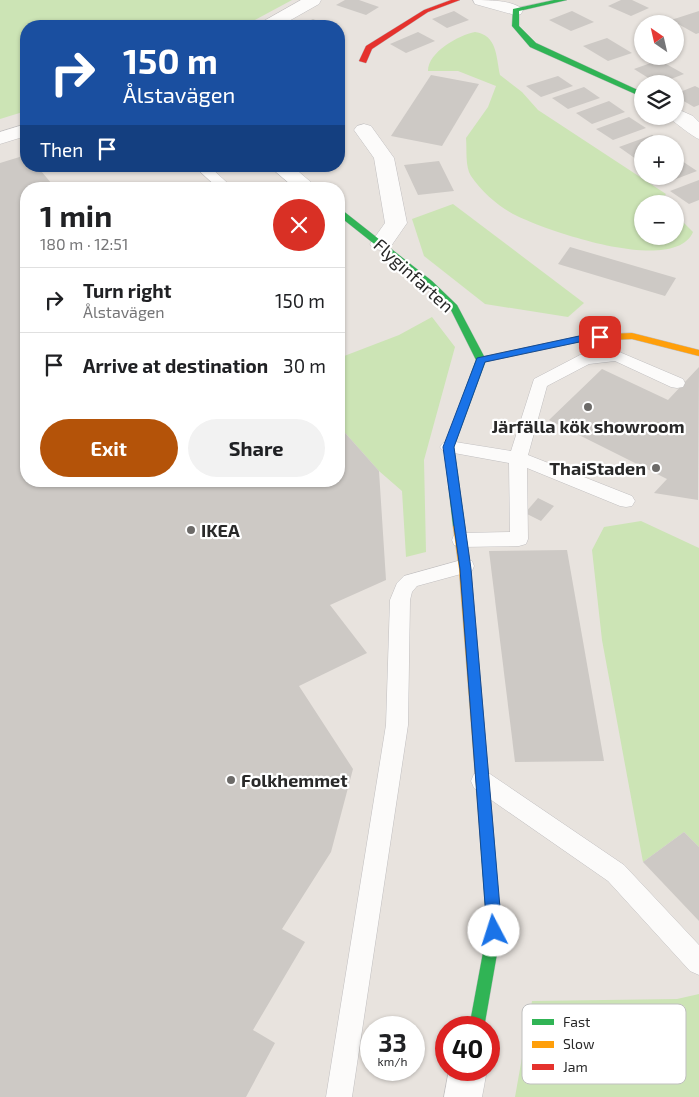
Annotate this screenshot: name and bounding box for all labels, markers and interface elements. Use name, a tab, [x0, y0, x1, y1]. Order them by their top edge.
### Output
north arrow	[634, 15, 684, 65]
map controls	[634, 15, 684, 245]
text: 150 m	[123, 39, 218, 81]
icon: right	[40, 40, 105, 105]
button: layers	[634, 75, 684, 125]
text: Ålstavägen	[123, 81, 235, 107]
icon: arrive	[93, 135, 121, 163]
button: +	[634, 135, 684, 185]
text: Then	[40, 138, 83, 161]
button: −	[634, 195, 684, 245]
text: 1 min	[40, 197, 112, 233]
button: close	[273, 199, 325, 251]
street label: Flyginfarten	[369, 233, 459, 317]
text: 180 m · 12:51	[40, 234, 128, 253]
text: Turn right	[83, 279, 171, 302]
icon: right	[40, 286, 68, 314]
text: 150 m	[275, 289, 325, 312]
text: Ålstavägen	[83, 302, 165, 321]
pin	[579, 316, 621, 358]
icon: arrive	[586, 323, 614, 351]
icon: arrive	[40, 351, 68, 379]
text: Arrive at destination	[83, 354, 268, 377]
text: 30 m	[283, 354, 326, 377]
marker: Järfälla kök showroom	[582, 401, 594, 413]
place label: Järfälla kök showroom	[491, 415, 685, 437]
button: Exit	[40, 419, 178, 477]
button: Share	[188, 419, 325, 477]
place label: ThaiStaden	[549, 457, 646, 479]
marker: ThaiStaden	[650, 462, 662, 474]
place label: IKEA	[201, 519, 240, 541]
marker: IKEA	[185, 524, 197, 536]
place label: Folkhemmet	[241, 769, 348, 791]
marker: Folkhemmet	[225, 774, 237, 786]
position arrow	[467, 904, 519, 956]
legend	[522, 1004, 686, 1084]
text: Fast	[563, 1013, 590, 1030]
speed limit sign: 40	[435, 1016, 500, 1081]
text: 33	[378, 1027, 407, 1057]
text: Slow	[563, 1035, 595, 1052]
text: km/h	[378, 1054, 407, 1068]
text: Jam	[563, 1058, 588, 1075]

